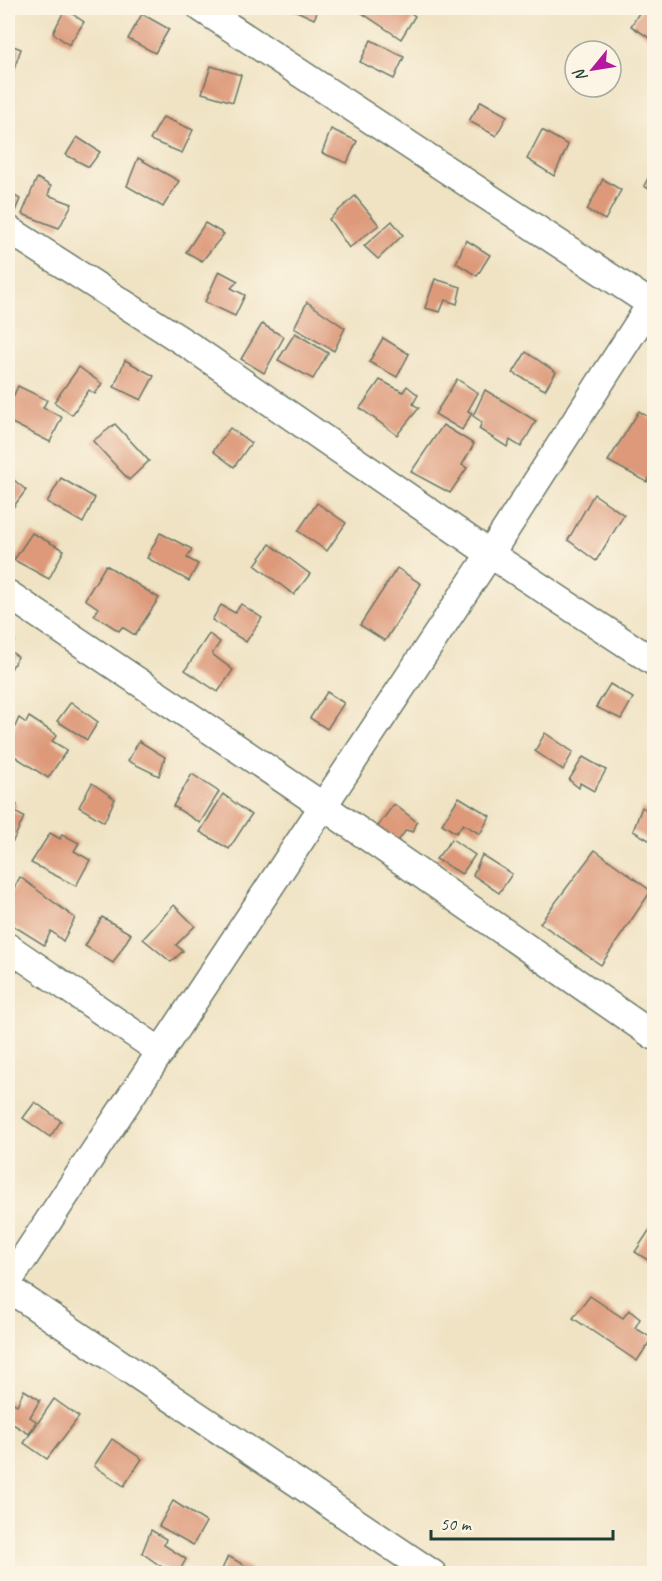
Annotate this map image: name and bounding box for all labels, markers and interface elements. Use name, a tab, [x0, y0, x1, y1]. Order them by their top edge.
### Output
north arrow	[563, 39, 623, 99]
text: N	[568, 64, 592, 85]
scale bar	[431, 1503, 612, 1541]
text: 50 m	[440, 1513, 473, 1535]

